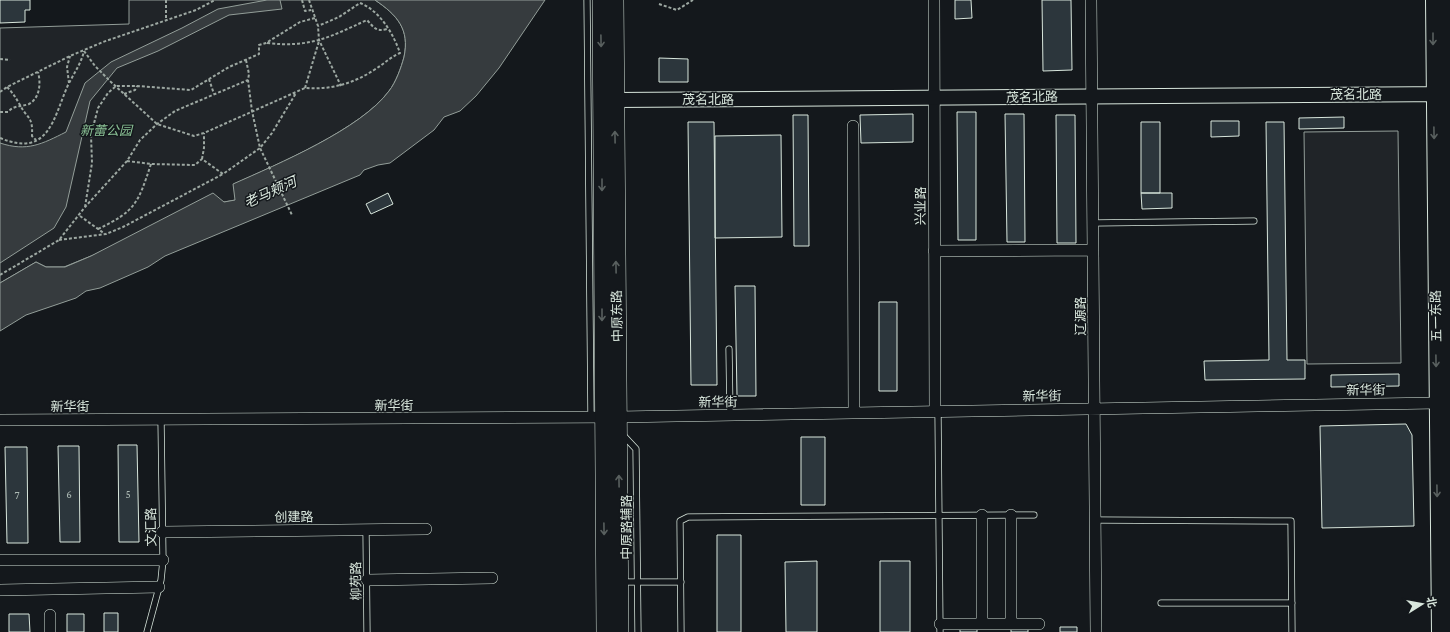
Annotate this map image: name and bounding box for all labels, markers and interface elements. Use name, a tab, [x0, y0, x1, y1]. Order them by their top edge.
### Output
one-way arrow	[1429, 32, 1437, 45]
one-way arrow	[597, 34, 605, 47]
street label: 茂名北路	[1330, 87, 1382, 102]
street label: 茂名北路	[1006, 89, 1058, 105]
street label: 茂名北路	[682, 92, 734, 107]
park label: 新蕾公园	[80, 123, 134, 138]
one-way arrow	[1430, 126, 1437, 139]
one-way arrow	[611, 131, 619, 144]
water label: 老马颊河	[241, 172, 302, 211]
one-way arrow	[598, 178, 606, 191]
street label: 兴业路	[913, 186, 928, 226]
one-way arrow	[613, 261, 620, 274]
street label: 中原东路	[609, 290, 625, 342]
street label: 五一东路	[1428, 290, 1444, 342]
street label: 辽源路	[1073, 296, 1088, 336]
one-way arrow	[598, 308, 606, 321]
one-way arrow	[1432, 354, 1440, 367]
street label: 新华街	[1346, 382, 1386, 398]
street label: 新华街	[1022, 388, 1062, 404]
street label: 新华街	[698, 394, 738, 410]
street label: 新华街	[374, 398, 414, 413]
street label: 新华街	[50, 399, 90, 414]
one-way arrow	[615, 475, 622, 488]
one-way arrow	[1433, 484, 1441, 497]
house number: 6	[66, 488, 72, 500]
house number: 5	[125, 488, 131, 500]
house number: 7	[14, 489, 20, 501]
street label: 中原路辅路	[619, 494, 634, 560]
street label: 文汇路	[143, 507, 159, 547]
street label: 创建路	[274, 509, 314, 525]
one-way arrow	[600, 522, 608, 535]
street label: 柳苑路	[348, 561, 364, 601]
north arrow	[1402, 584, 1442, 624]
text: 北	[1425, 596, 1439, 609]

